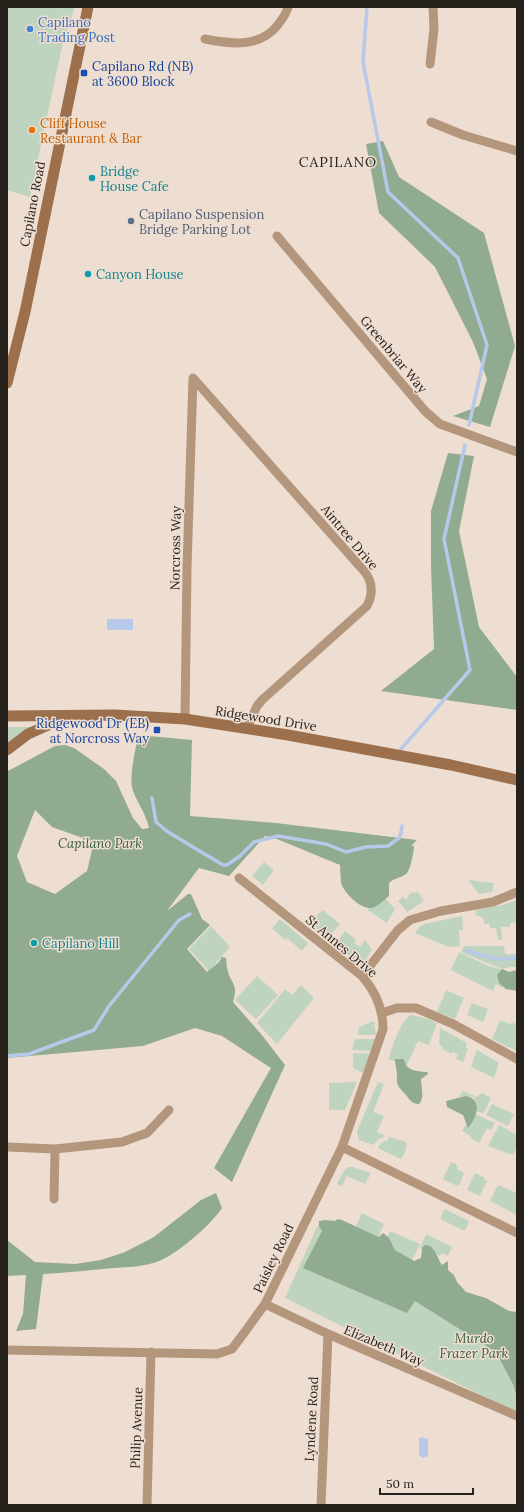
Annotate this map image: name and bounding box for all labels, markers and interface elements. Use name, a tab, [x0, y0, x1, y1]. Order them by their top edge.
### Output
place label: Capilano Trading Post	[38, 14, 115, 46]
marker: Capilano Trading Post	[25, 24, 35, 34]
place label: Capilano Rd (NB) at 3600 Block	[92, 58, 193, 90]
marker: Capilano Rd (NB) at 3600 Block	[79, 68, 89, 78]
place label: Cliff House Restaurant & Bar	[40, 115, 142, 147]
marker: Cliff House Restaurant & Bar	[27, 125, 37, 135]
district label: CAPILANO	[299, 153, 377, 171]
street label: Capilano Road	[16, 160, 49, 248]
place label: Bridge House Cafe	[100, 163, 169, 195]
marker: Bridge House Cafe	[87, 173, 97, 183]
place label: Capilano Suspension Bridge Parking Lot	[139, 206, 264, 238]
marker: Capilano Suspension Bridge Parking Lot	[126, 216, 136, 226]
place label: Canyon House	[96, 266, 184, 283]
marker: Canyon House	[83, 269, 93, 279]
street label: Greenbriar Way	[356, 312, 431, 397]
street label: Aintree Drive	[317, 500, 382, 573]
street label: Norcross Way	[166, 506, 185, 590]
street label: Ridgewood Drive	[214, 702, 318, 735]
place label: Ridgewood Dr (EB) at Norcross Way	[36, 715, 149, 747]
marker: Ridgewood Dr (EB) at Norcross Way	[152, 725, 162, 735]
park label: Capilano Park	[58, 835, 142, 852]
street label: St Annes Drive	[302, 911, 381, 981]
place label: Capilano Hill	[42, 935, 120, 952]
marker: Capilano Hill	[29, 938, 39, 948]
street label: Paisley Road	[249, 1221, 298, 1296]
street label: Elizabeth Way	[341, 1321, 426, 1370]
park label: Murdo Frazer Park	[440, 1330, 509, 1362]
street label: Lyndene Road	[301, 1376, 322, 1462]
street label: Philip Avenue	[127, 1387, 146, 1469]
scale bar	[380, 1470, 473, 1496]
text: 50 m	[386, 1476, 414, 1491]

